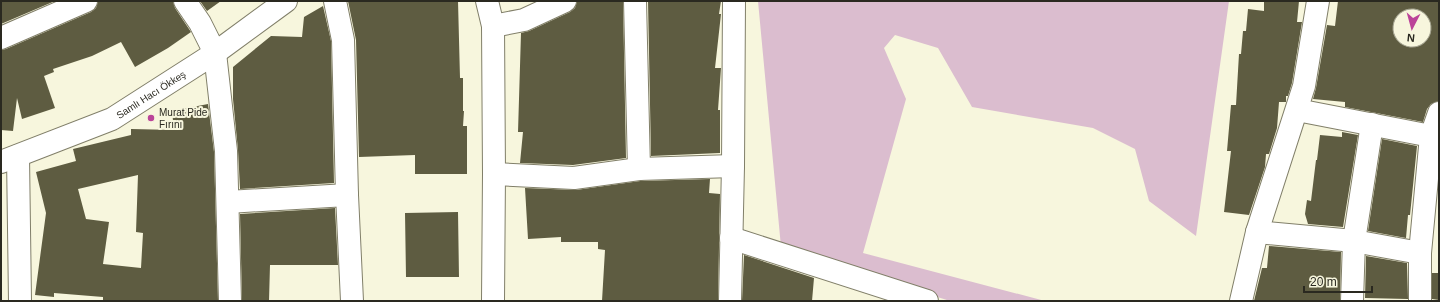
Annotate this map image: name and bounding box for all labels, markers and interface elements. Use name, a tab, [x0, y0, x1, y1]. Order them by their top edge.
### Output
north arrow	[1392, 8, 1432, 48]
text: N	[1406, 32, 1416, 44]
street label: Samlı Hacı Ökkeş	[114, 68, 188, 121]
place label: Murat Pide Fırını	[159, 107, 208, 130]
marker: Murat Pide Fırını	[146, 113, 156, 123]
scale bar	[1304, 268, 1372, 294]
text: 20 m	[1310, 275, 1337, 289]

